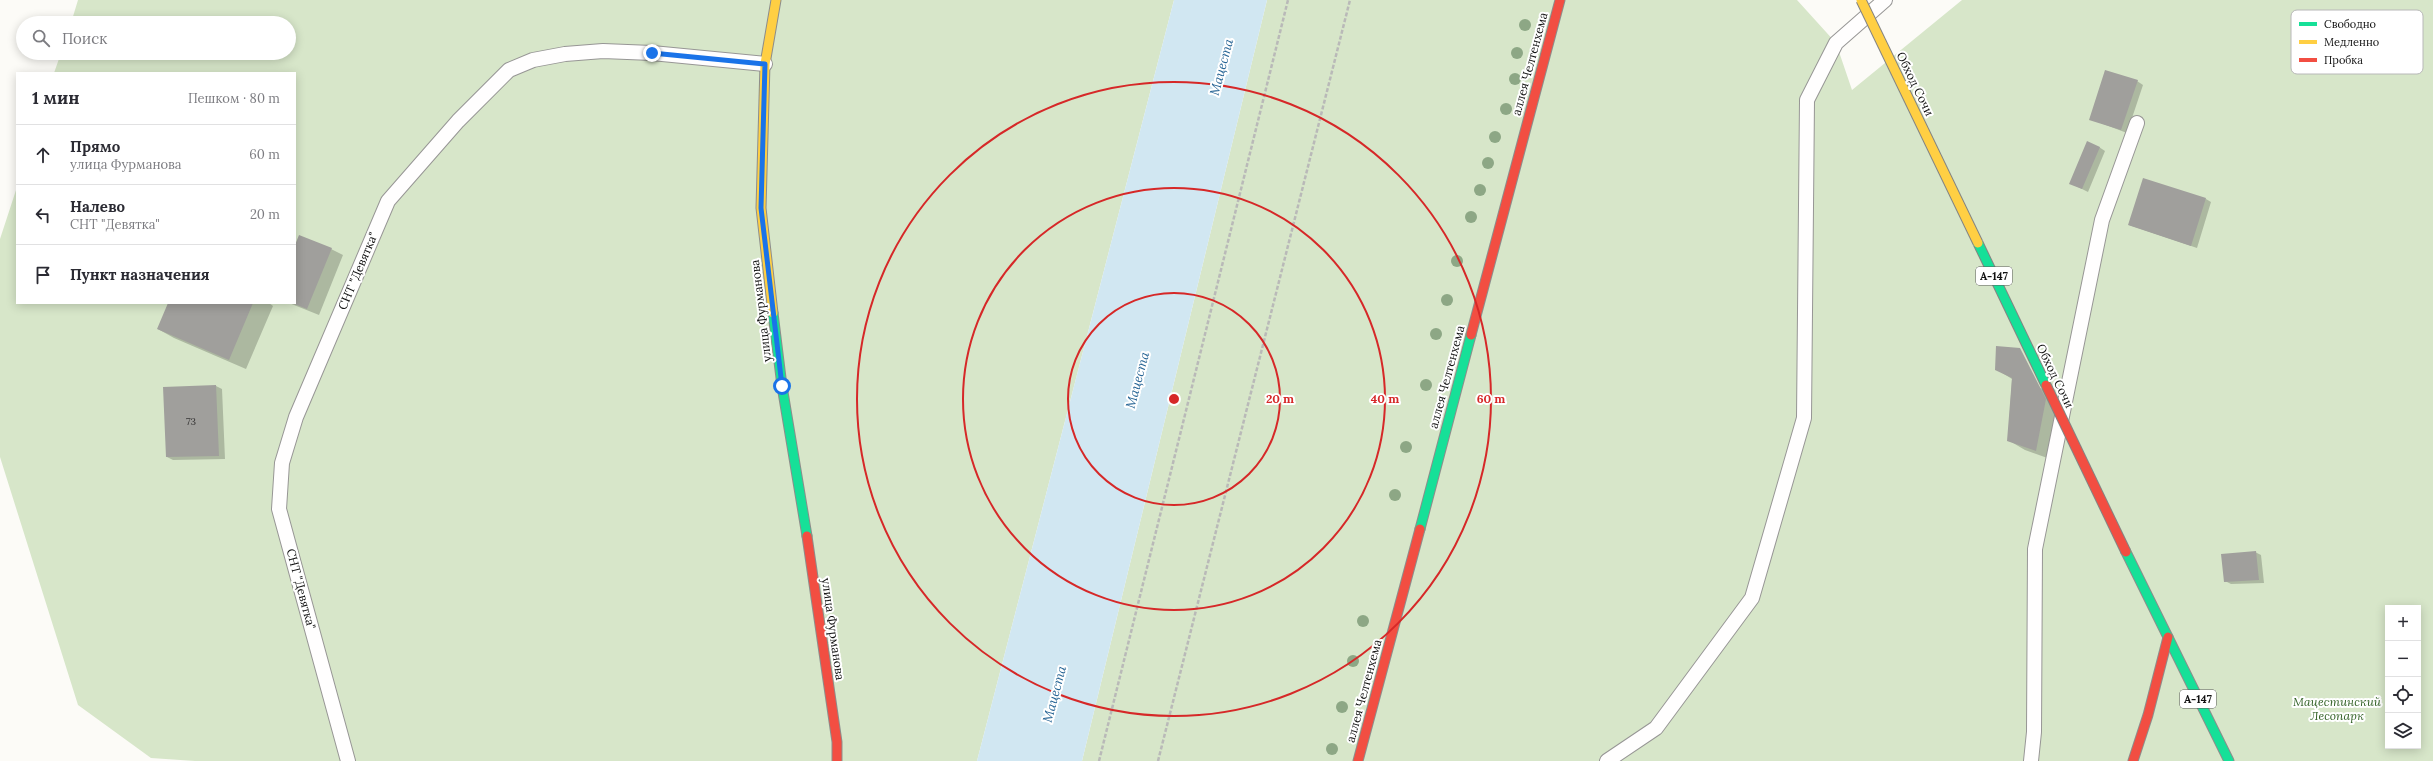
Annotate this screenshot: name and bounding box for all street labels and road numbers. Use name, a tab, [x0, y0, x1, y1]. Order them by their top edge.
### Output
street label: аллея Челтенхема	[1509, 11, 1551, 117]
street label: Обход Сочи	[1894, 49, 1937, 118]
street label: СНТ "Девятка"	[334, 230, 381, 312]
street label: улица Фурманова	[747, 259, 774, 363]
road number: А-147	[1976, 267, 2012, 285]
street label: аллея Челтенхема	[1426, 324, 1468, 430]
street label: Обход Сочи	[2034, 341, 2077, 410]
street label: СНТ "Девятка"	[284, 547, 319, 631]
street label: улица Фурманова	[819, 577, 848, 681]
street label: аллея Челтенхема	[1343, 638, 1385, 744]
road number: А-147	[2180, 690, 2216, 708]

